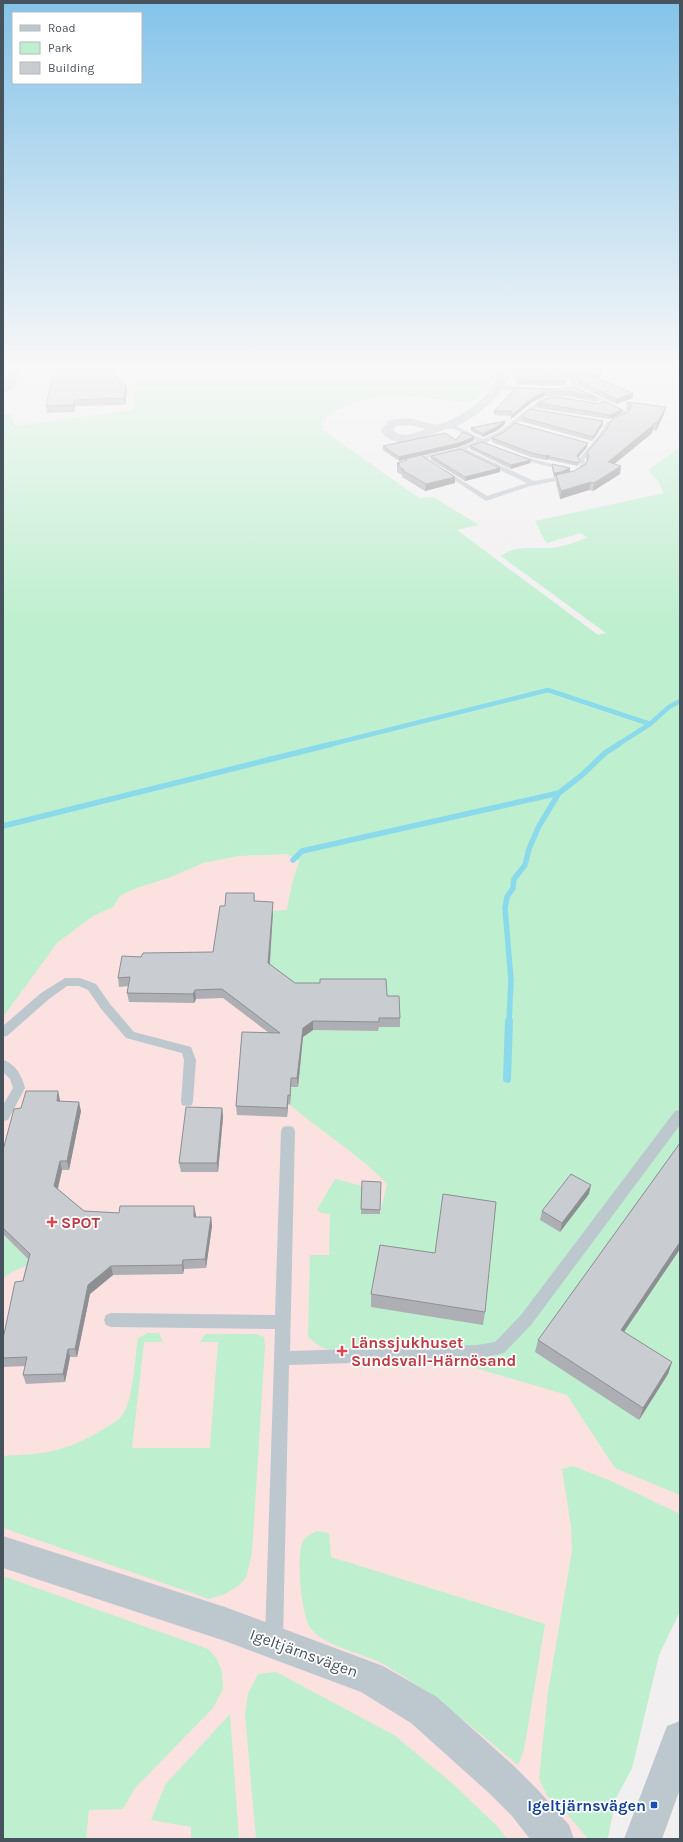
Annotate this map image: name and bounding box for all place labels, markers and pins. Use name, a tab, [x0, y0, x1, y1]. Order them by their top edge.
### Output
place label: SPOT	[61, 1213, 100, 1232]
marker: SPOT	[46, 1216, 58, 1228]
place label: Länssjukhuset Sundsvall-Härnösand	[351, 1333, 516, 1370]
marker: Länssjukhuset Sundsvall-Härnösand	[336, 1345, 348, 1357]
place label: Igeltjärnsvägen	[527, 1796, 646, 1815]
marker: Igeltjärnsvägen	[649, 1800, 659, 1810]

